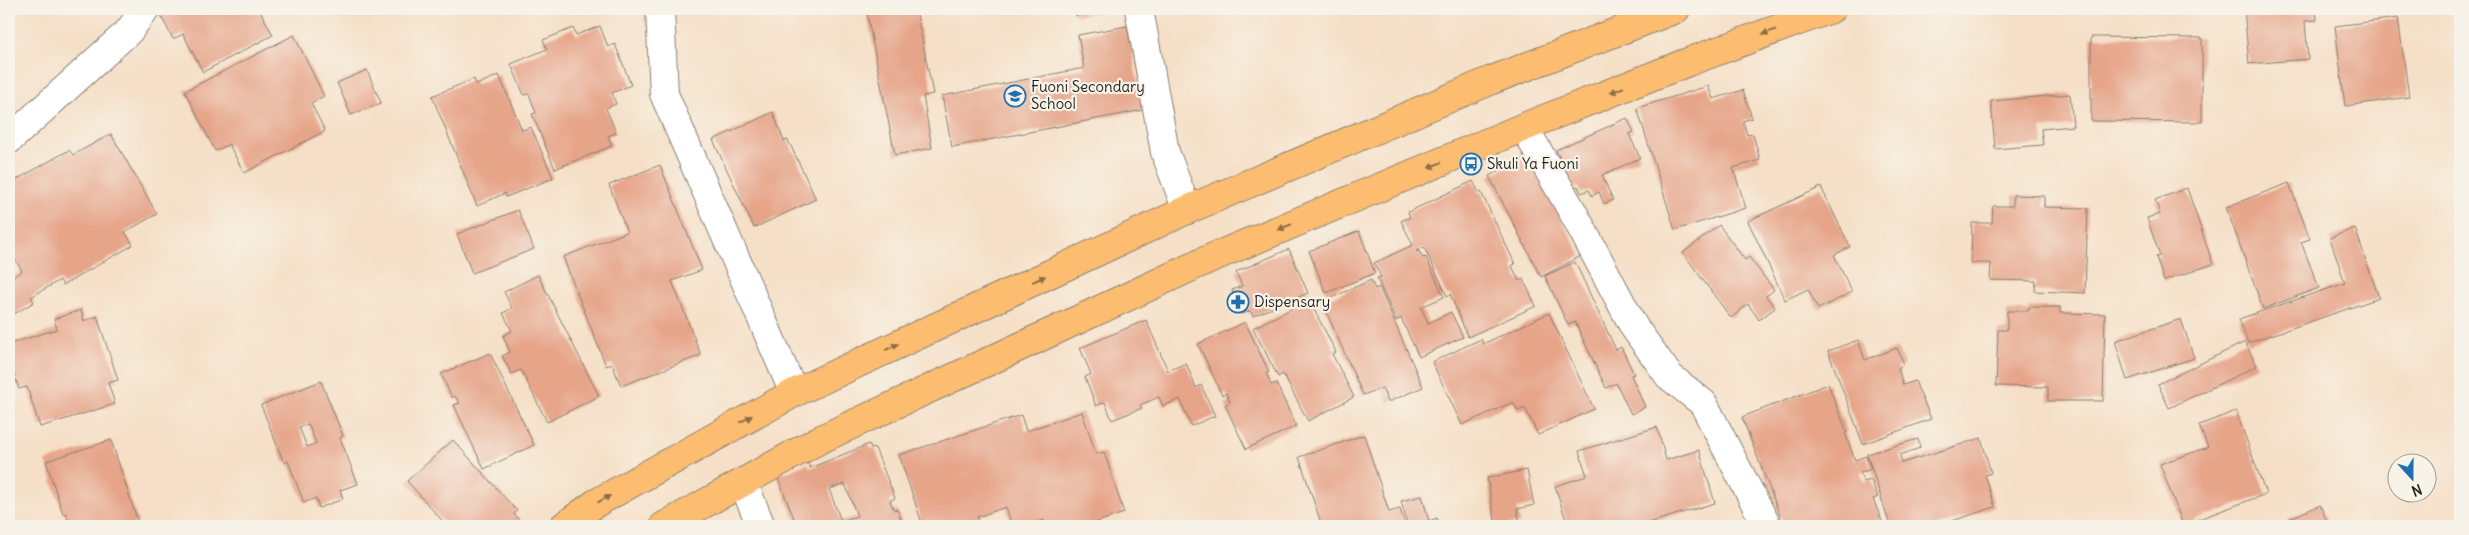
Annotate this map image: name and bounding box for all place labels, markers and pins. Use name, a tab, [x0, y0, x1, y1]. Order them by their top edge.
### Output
place label: Fuoni Secondary School	[1031, 77, 1145, 113]
school or university icon: Fuoni Secondary School	[1003, 84, 1027, 108]
bus stop icon: Skuli Ya Fuoni	[1459, 152, 1483, 176]
place label: Skuli Ya Fuoni	[1487, 154, 1579, 173]
pharmacy icon: Dispensary	[1226, 290, 1250, 314]
place label: Dispensary	[1254, 292, 1330, 311]

